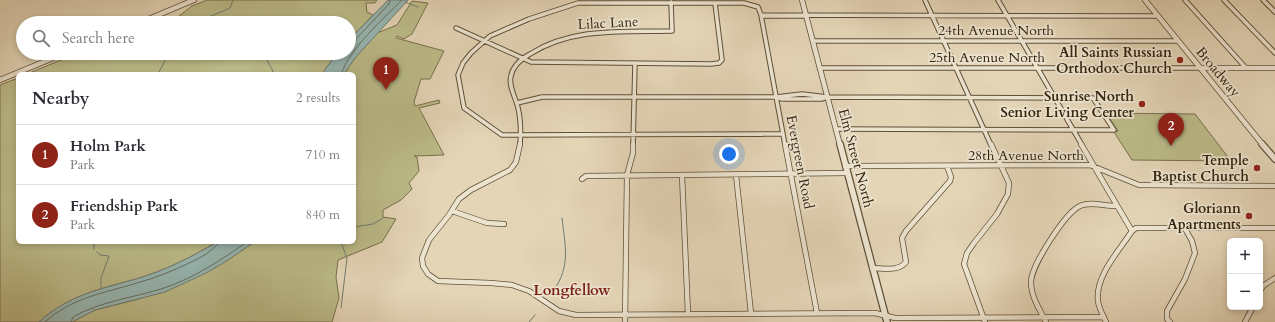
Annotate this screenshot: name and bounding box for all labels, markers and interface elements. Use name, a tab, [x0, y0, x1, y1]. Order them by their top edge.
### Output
street label: Lilac Lane	[577, 12, 639, 34]
search box	[16, 16, 356, 60]
street label: 24th Avenue North	[938, 21, 1054, 40]
icon: search	[30, 27, 52, 49]
text: Search here	[62, 28, 135, 48]
place label: All Saints Russian Orthodox Church	[1056, 43, 1172, 78]
street label: Broadway	[1191, 43, 1245, 102]
street label: 25th Avenue North	[929, 48, 1045, 67]
marker: All Saints Russian Orthodox Church	[1175, 55, 1185, 65]
pin: 1	[373, 57, 399, 90]
text: Nearby	[32, 87, 89, 110]
place label: Sunrise North Senior Living Center	[1001, 87, 1134, 122]
text: 2 results	[296, 89, 340, 107]
marker: Sunrise North Senior Living Center	[1137, 99, 1147, 109]
street label: Elm Street North	[834, 106, 878, 210]
street label: Evergreen Road	[782, 113, 819, 211]
pin: 2	[1158, 113, 1184, 146]
text: Holm Park	[70, 136, 146, 156]
your location	[719, 144, 739, 164]
text: 1	[42, 146, 48, 164]
text: 710 m	[306, 146, 340, 164]
street label: 28th Avenue North	[968, 146, 1084, 165]
place label: Temple Baptist Church	[1152, 151, 1249, 186]
text: Park	[70, 156, 95, 174]
marker: Temple Baptist Church	[1252, 163, 1262, 173]
text: Friendship Park	[70, 196, 178, 216]
place label: Gloriann Apartments	[1167, 199, 1241, 234]
text: 2	[42, 206, 48, 224]
text: 840 m	[306, 206, 340, 224]
marker: Gloriann Apartments	[1244, 211, 1254, 221]
text: Park	[70, 216, 95, 234]
map controls	[1227, 238, 1263, 310]
button: +	[1227, 238, 1263, 274]
button: −	[1227, 274, 1263, 310]
district label: Longfellow	[533, 280, 611, 300]

